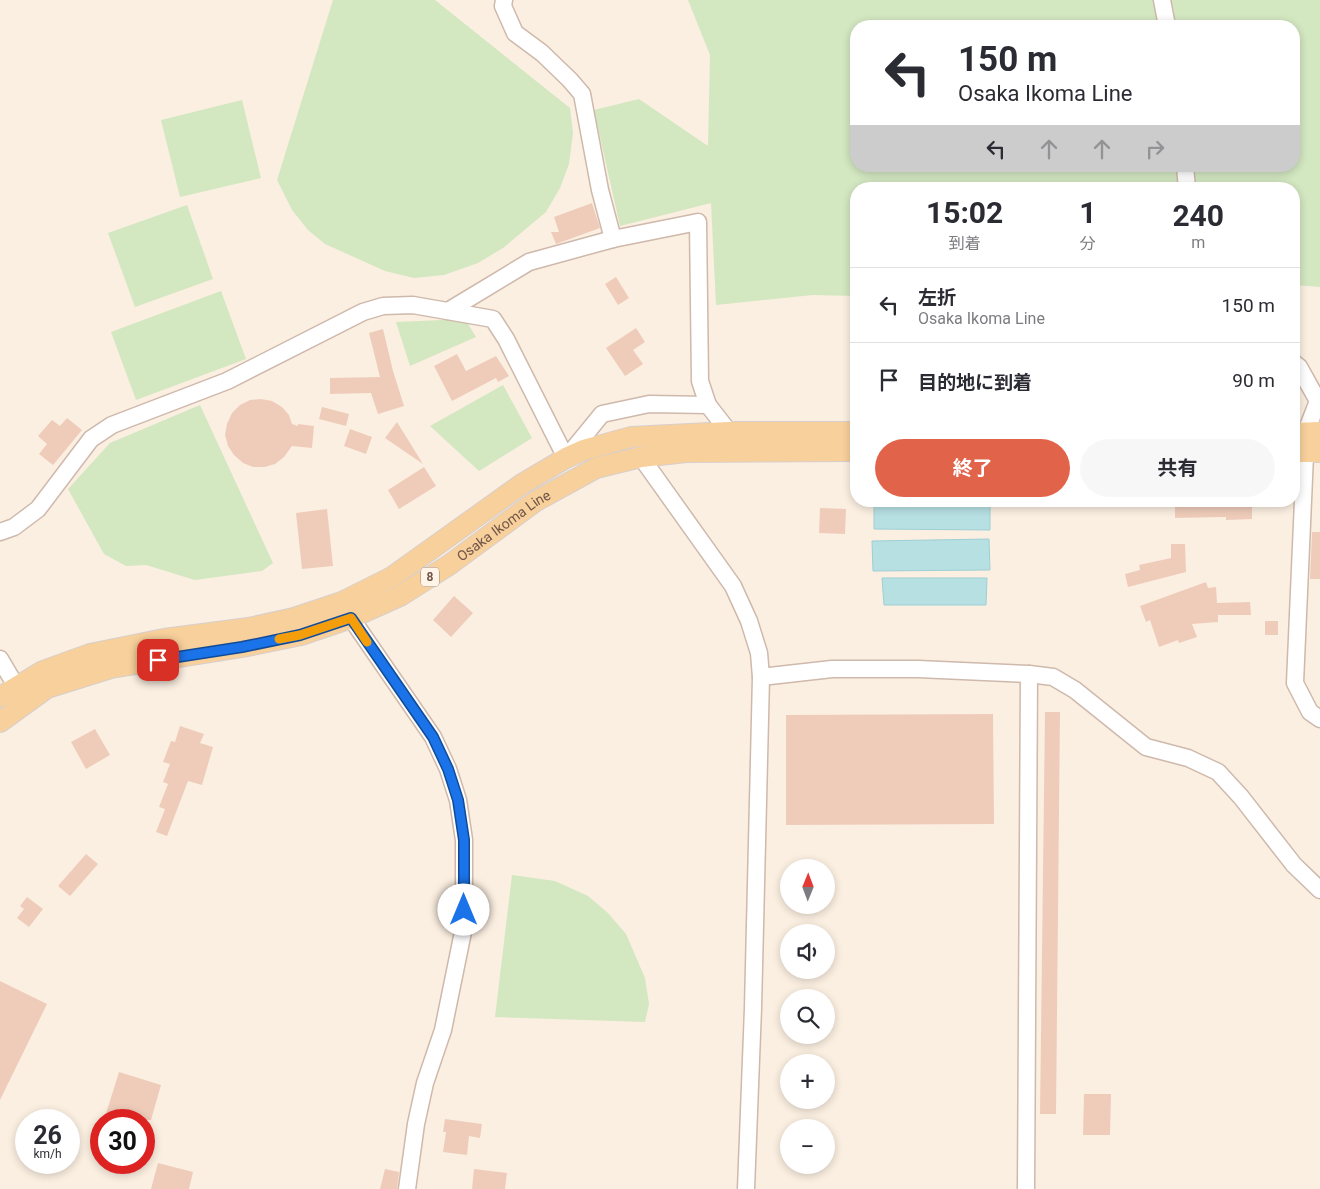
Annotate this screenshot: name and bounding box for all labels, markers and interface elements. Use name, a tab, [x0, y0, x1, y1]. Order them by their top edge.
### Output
text: 150 m	[958, 39, 1057, 80]
icon: left	[875, 40, 940, 105]
text: Osaka Ikoma Line	[958, 81, 1132, 106]
icon: left	[982, 135, 1010, 163]
icon: ahead	[1035, 135, 1063, 163]
icon: ahead	[1088, 135, 1116, 163]
icon: right	[1141, 135, 1169, 163]
text: 15:02	[926, 195, 1003, 230]
text: 1	[1079, 195, 1096, 230]
text: 240	[1172, 198, 1224, 233]
text: m	[1191, 233, 1205, 252]
text: 到着	[949, 234, 981, 253]
text: 分	[1080, 234, 1096, 253]
text: 左折	[918, 286, 956, 309]
icon: left	[875, 291, 903, 319]
text: 150 m	[1222, 294, 1275, 317]
text: Osaka Ikoma Line	[918, 309, 1045, 328]
icon: arrive	[875, 366, 903, 394]
text: 90 m	[1232, 369, 1275, 392]
text: 目的地に到着	[918, 371, 1032, 394]
button: 終了	[875, 439, 1070, 497]
button: 共有	[1080, 439, 1275, 497]
street label: Osaka Ikoma Line	[454, 487, 553, 564]
road number: 8	[421, 568, 439, 586]
pin	[137, 639, 179, 681]
icon: arrive	[144, 646, 172, 674]
north arrow	[780, 859, 835, 914]
map controls	[780, 859, 835, 1174]
position arrow	[437, 883, 489, 935]
button: sound	[780, 924, 835, 979]
button: search	[780, 989, 835, 1044]
button: +	[780, 1054, 835, 1109]
speed limit sign: 30	[90, 1109, 155, 1174]
button: −	[780, 1119, 835, 1174]
text: 26	[33, 1121, 62, 1150]
text: km/h	[33, 1147, 62, 1161]

